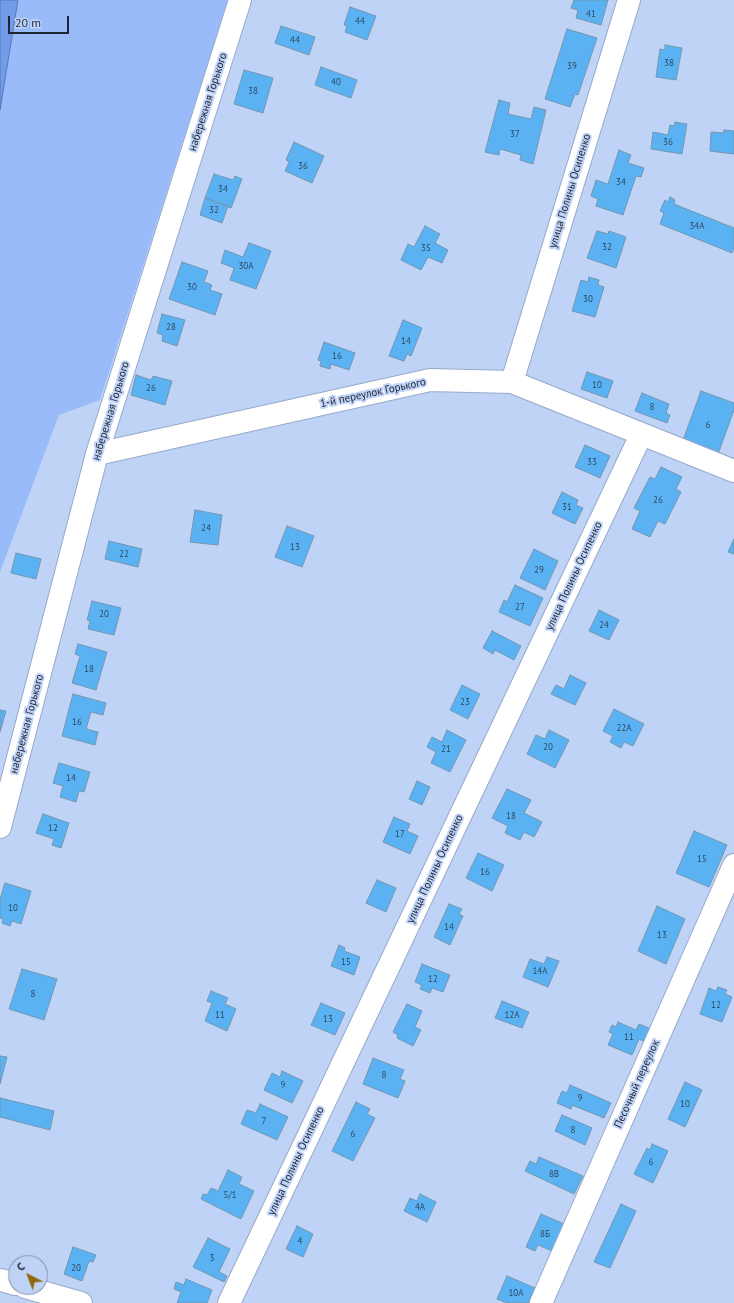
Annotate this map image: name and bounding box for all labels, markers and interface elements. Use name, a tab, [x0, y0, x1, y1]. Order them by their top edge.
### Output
scale bar	[10, 8, 71, 34]
house number: 41	[586, 9, 596, 19]
text: 20 m	[15, 15, 41, 30]
house number: 44	[355, 16, 365, 26]
house number: 44	[290, 35, 300, 45]
street label: набережная Горького	[186, 51, 230, 153]
house number: 38	[664, 58, 674, 68]
house number: 39	[567, 61, 577, 71]
house number: 40	[331, 77, 341, 87]
house number: 38	[248, 86, 258, 96]
house number: 37	[510, 129, 520, 139]
street label: улица Полины Осипенко	[546, 132, 594, 250]
house number: 36	[663, 137, 673, 147]
house number: 36	[298, 161, 308, 171]
house number: 34	[616, 177, 626, 187]
house number: 34	[218, 184, 228, 194]
house number: 32	[209, 205, 219, 215]
house number: 34А	[689, 221, 705, 231]
house number: 32	[602, 242, 612, 252]
house number: 35	[421, 243, 431, 253]
house number: 30А	[238, 261, 254, 271]
house number: 30	[187, 282, 197, 292]
house number: 30	[583, 294, 593, 304]
house number: 28	[166, 322, 176, 332]
house number: 14	[401, 336, 411, 346]
house number: 16	[332, 351, 342, 361]
street label: набережная Горького	[90, 360, 132, 462]
street label: 1-й переулок Горького	[319, 375, 427, 411]
house number: 10	[592, 380, 602, 390]
house number: 26	[146, 383, 156, 393]
house number: 8	[650, 402, 654, 412]
house number: 6	[706, 420, 710, 430]
house number: 33	[587, 457, 597, 467]
house number: 26	[653, 495, 663, 505]
house number: 31	[562, 502, 572, 512]
street label: улица Полины Осипенко	[543, 519, 605, 633]
house number: 24	[201, 523, 211, 533]
house number: 13	[290, 542, 300, 552]
house number: 22	[119, 549, 129, 559]
house number: 29	[534, 565, 544, 575]
house number: 27	[515, 602, 525, 612]
house number: 20	[99, 609, 109, 619]
house number: 24	[599, 620, 609, 630]
house number: 18	[84, 664, 94, 674]
street label: набережная Горького	[7, 673, 47, 775]
house number: 23	[460, 697, 470, 707]
house number: 16	[72, 717, 82, 727]
house number: 22А	[616, 723, 632, 733]
house number: 20	[543, 742, 553, 752]
house number: 21	[441, 744, 451, 754]
house number: 14	[66, 773, 76, 783]
house number: 18	[506, 811, 516, 821]
street label: улица Полины Осипенко	[404, 812, 466, 926]
house number: 12	[48, 823, 58, 833]
house number: 17	[395, 829, 405, 839]
house number: 15	[697, 854, 707, 864]
house number: 16	[480, 867, 490, 877]
house number: 10	[8, 903, 18, 913]
house number: 14	[444, 922, 454, 932]
house number: 13	[657, 930, 667, 940]
house number: 15	[341, 957, 351, 967]
house number: 14А	[532, 966, 548, 976]
house number: 12	[428, 974, 438, 984]
house number: 8	[31, 989, 35, 999]
house number: 12	[711, 1000, 721, 1010]
house number: 11	[215, 1010, 225, 1020]
house number: 12А	[504, 1010, 520, 1020]
house number: 13	[323, 1014, 333, 1024]
house number: 11	[624, 1032, 634, 1042]
street label: Песочный переулок	[612, 1038, 662, 1130]
house number: 8	[382, 1070, 386, 1080]
house number: 9	[281, 1080, 285, 1090]
house number: 9	[578, 1093, 582, 1103]
house number: 10	[680, 1099, 690, 1109]
street label: улица Полины Осипенко	[265, 1104, 327, 1218]
house number: 7	[262, 1116, 266, 1126]
house number: 8	[571, 1125, 575, 1135]
house number: 6	[351, 1129, 355, 1139]
house number: 6	[649, 1157, 653, 1167]
house number: 8В	[549, 1169, 559, 1179]
house number: 5/1	[224, 1190, 236, 1200]
house number: 4А	[415, 1202, 425, 1212]
house number: 8Б	[540, 1229, 550, 1239]
house number: 4	[298, 1236, 302, 1246]
house number: 3	[210, 1253, 214, 1263]
north arrow	[8, 1255, 48, 1295]
text: С	[14, 1260, 28, 1274]
house number: 20	[71, 1263, 81, 1273]
house number: 10А	[508, 1288, 524, 1298]

